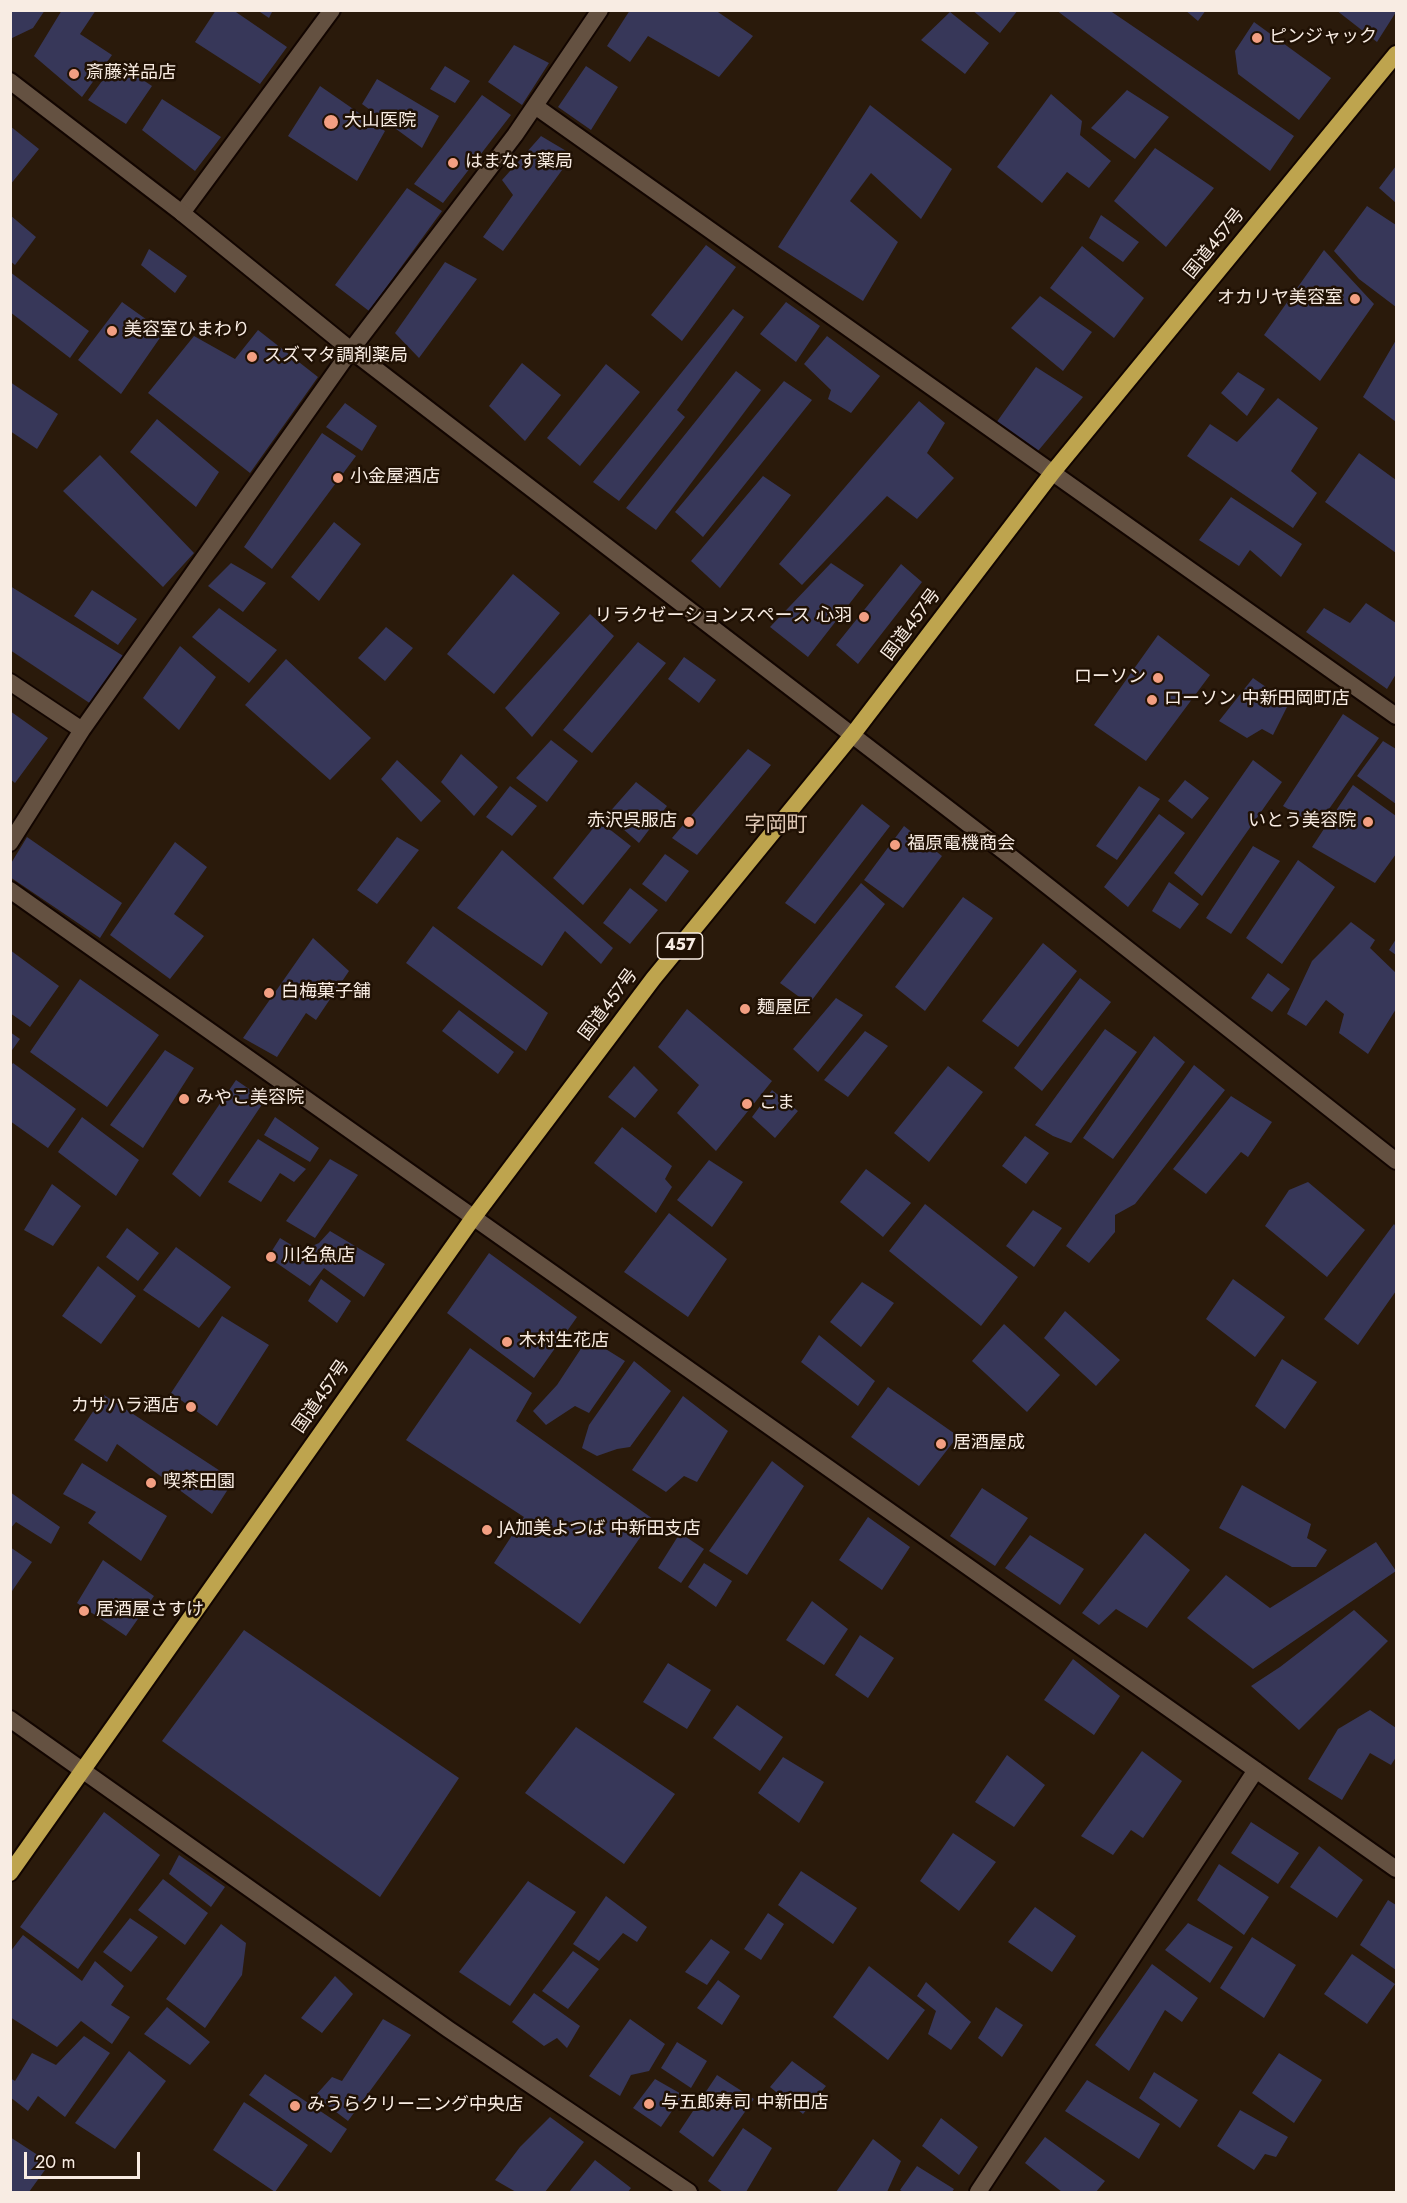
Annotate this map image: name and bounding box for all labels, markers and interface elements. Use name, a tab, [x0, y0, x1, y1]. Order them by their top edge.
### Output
place label: ピンジャック	[1269, 27, 1377, 49]
marker: ピンジャック	[1250, 31, 1264, 45]
place label: 斎藤洋品店	[86, 63, 176, 85]
marker: 斎藤洋品店	[67, 67, 81, 81]
place label: 大山医院	[344, 111, 416, 133]
marker: 大山医院	[322, 113, 340, 131]
place label: はまなす薬局	[465, 152, 573, 174]
marker: はまなす薬局	[446, 156, 460, 170]
street label: 国道457号	[1180, 205, 1250, 283]
place label: オカリヤ美容室	[1217, 288, 1343, 310]
marker: オカリヤ美容室	[1348, 292, 1362, 306]
place label: 美容室ひまわり	[124, 320, 250, 342]
marker: 美容室ひまわり	[105, 324, 119, 338]
place label: スズマタ調剤薬局	[264, 346, 408, 368]
marker: スズマタ調剤薬局	[245, 350, 259, 364]
place label: 小金屋酒店	[350, 467, 440, 489]
marker: 小金屋酒店	[331, 471, 345, 485]
street label: 国道457号	[878, 585, 946, 665]
place label: リラクゼーションスペース 心羽	[595, 606, 852, 628]
marker: リラクゼーションスペース 心羽	[857, 610, 871, 624]
place label: ローソン	[1074, 667, 1146, 689]
marker: ローソン	[1151, 671, 1165, 685]
place label: ローソン 中新田岡町店	[1164, 689, 1349, 711]
marker: ローソン 中新田岡町店	[1145, 693, 1159, 707]
place label: 赤沢呉服店	[587, 811, 677, 833]
place label: いとう美容院	[1248, 811, 1356, 833]
district label: 字岡町	[745, 813, 807, 839]
marker: 赤沢呉服店	[682, 815, 696, 829]
marker: いとう美容院	[1361, 815, 1375, 829]
place label: 福原電機商会	[907, 834, 1015, 856]
marker: 福原電機商会	[888, 838, 902, 852]
road number: 457	[658, 933, 702, 959]
street label: 国道457号	[575, 965, 643, 1045]
place label: 白梅菓子舗	[281, 982, 371, 1004]
marker: 白梅菓子舗	[262, 986, 276, 1000]
place label: 麺屋匠	[757, 998, 811, 1020]
marker: 麺屋匠	[738, 1002, 752, 1016]
place label: みやこ美容院	[196, 1088, 304, 1110]
marker: みやこ美容院	[177, 1092, 191, 1106]
place label: こま	[759, 1093, 795, 1115]
marker: こま	[740, 1097, 754, 1111]
place label: 川名魚店	[283, 1246, 355, 1268]
marker: 川名魚店	[264, 1250, 278, 1264]
place label: 木村生花店	[519, 1331, 609, 1353]
marker: 木村生花店	[500, 1335, 514, 1349]
street label: 国道457号	[289, 1356, 355, 1438]
place label: カサハラ酒店	[71, 1396, 179, 1418]
marker: カサハラ酒店	[184, 1400, 198, 1414]
place label: 居酒屋成	[953, 1433, 1025, 1455]
marker: 居酒屋成	[934, 1437, 948, 1451]
place label: 喫茶田園	[163, 1472, 235, 1494]
marker: 喫茶田園	[144, 1476, 158, 1490]
place label: JA加美よつば 中新田支店	[499, 1519, 701, 1541]
marker: JA加美よつば 中新田支店	[480, 1523, 494, 1537]
place label: 居酒屋さすけ	[96, 1600, 204, 1622]
marker: 居酒屋さすけ	[77, 1604, 91, 1618]
place label: 与五郎寿司 中新田店	[661, 2093, 828, 2115]
place label: みうらクリーニング中央店	[307, 2095, 523, 2117]
marker: 与五郎寿司 中新田店	[642, 2097, 656, 2111]
marker: みうらクリーニング中央店	[288, 2099, 302, 2113]
scale bar	[27, 2140, 142, 2178]
text: 20 m	[35, 2149, 75, 2175]

